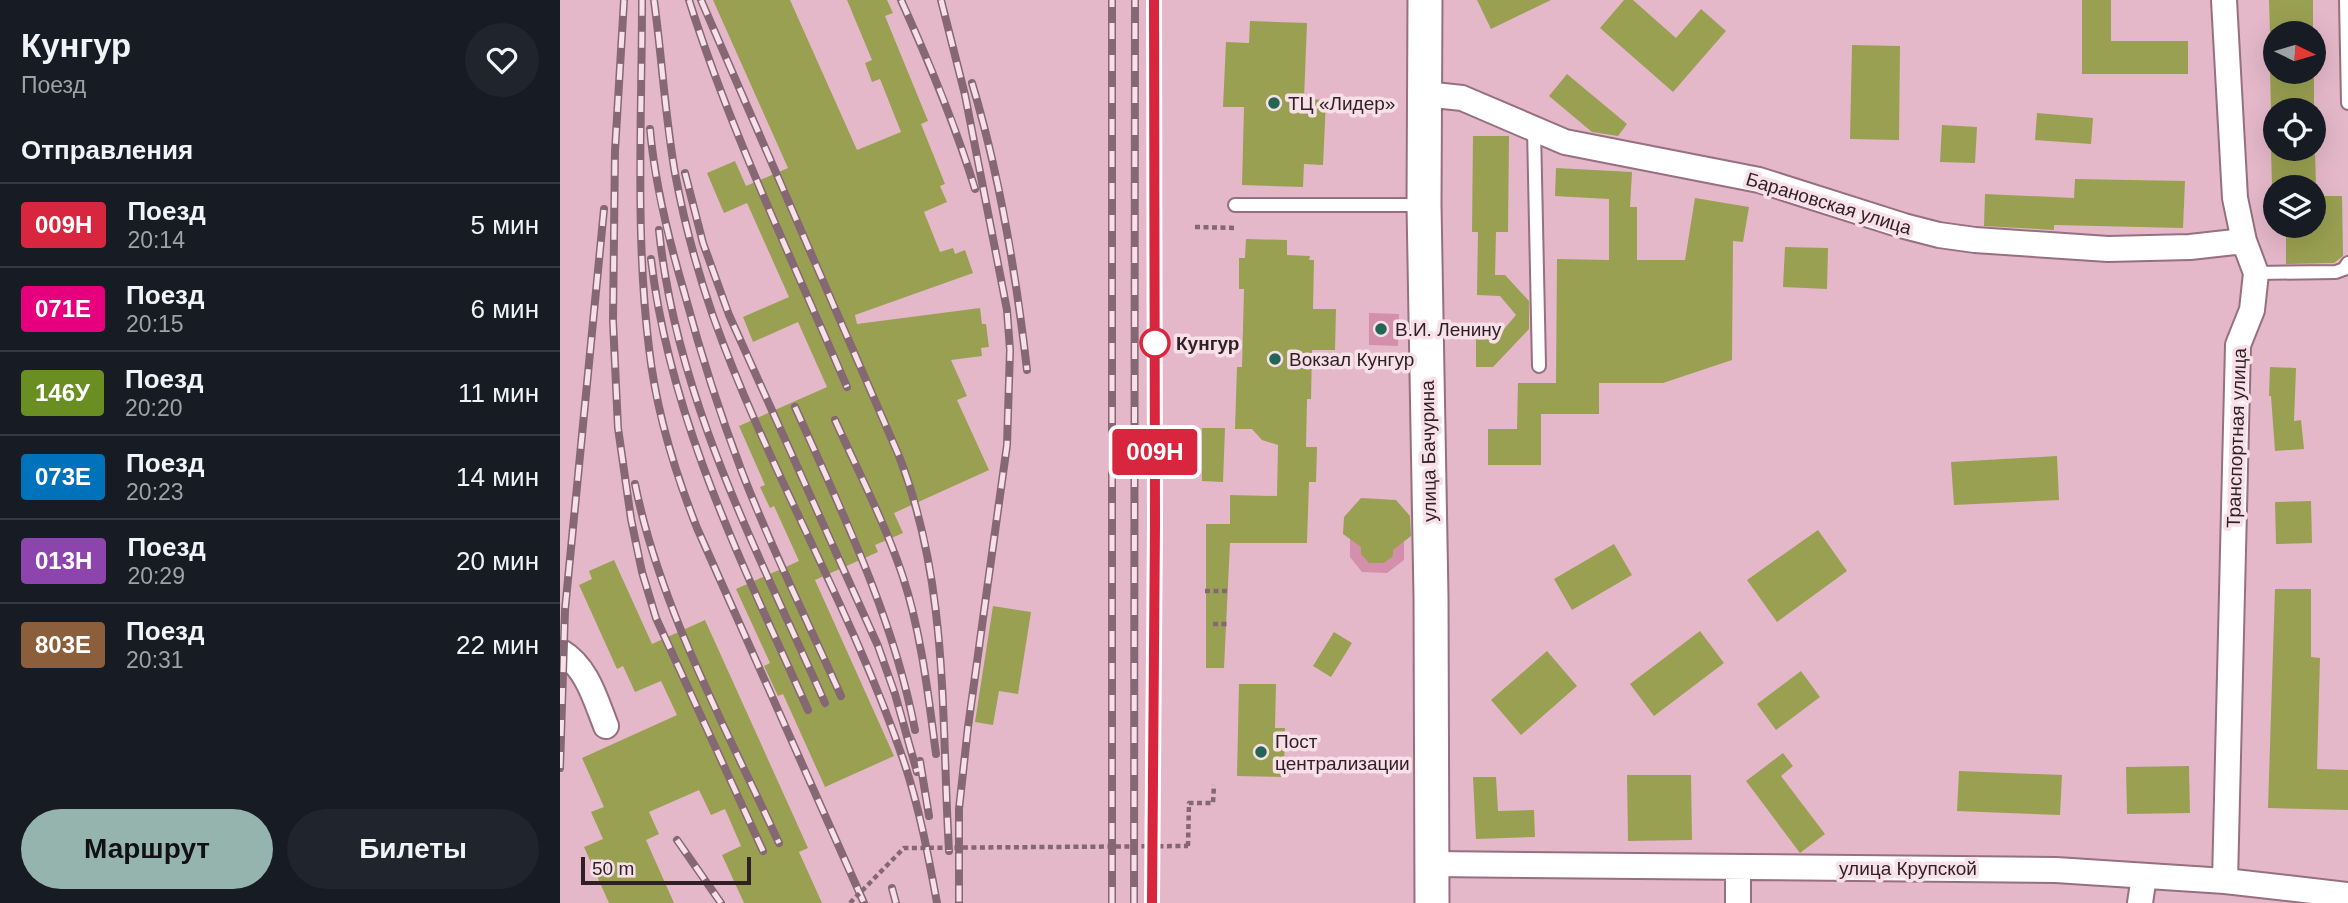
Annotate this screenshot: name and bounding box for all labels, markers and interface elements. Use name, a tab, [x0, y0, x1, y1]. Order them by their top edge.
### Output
north arrow	[2263, 21, 2326, 84]
map controls	[2263, 21, 2326, 238]
button: heart	[465, 23, 539, 97]
text: Кунгур	[21, 27, 131, 64]
text: Поезд	[21, 72, 86, 98]
place label: ТЦ «Лидер»	[1288, 93, 1395, 114]
marker: ТЦ «Лидер»	[1266, 95, 1282, 111]
button: locate	[2263, 98, 2326, 161]
text: Отправления	[21, 135, 193, 165]
street label: Барановская улица	[1744, 168, 1914, 239]
button: layers	[2263, 175, 2326, 238]
text: Поезд	[127, 196, 206, 226]
text: 5 мин	[471, 210, 539, 240]
text: 009Н	[35, 211, 92, 238]
text: 20:14	[127, 227, 185, 253]
text: Поезд	[126, 280, 205, 310]
text: 6 мин	[471, 294, 539, 324]
text: 071Е	[35, 295, 91, 322]
text: 20:15	[126, 311, 184, 337]
place label: В.И. Ленину	[1395, 319, 1502, 340]
marker: В.И. Ленину	[1373, 321, 1389, 337]
marker: Кунгур	[1140, 328, 1170, 358]
place label: Кунгур	[1176, 333, 1239, 354]
street label: Транспортная улица	[2223, 347, 2250, 528]
place label: Вокзал Кунгур	[1289, 349, 1414, 370]
marker: Вокзал Кунгур	[1267, 351, 1283, 367]
text: Поезд	[125, 364, 203, 394]
text: 11 мин	[458, 378, 539, 408]
text: 146У	[35, 379, 90, 406]
street label: улица Бачурина	[1417, 380, 1440, 522]
text: 20:20	[125, 395, 183, 421]
line badge: 009Н	[1106, 429, 1204, 475]
text: 009Н	[1126, 438, 1184, 465]
text: Поезд	[126, 448, 205, 478]
text: 14 мин	[456, 462, 539, 492]
text: 073Е	[35, 463, 91, 490]
text: 20:23	[126, 479, 184, 505]
text: Поезд	[127, 532, 206, 562]
text: 20 мин	[456, 546, 539, 576]
text: 013Н	[35, 547, 92, 574]
text: 20:29	[127, 563, 185, 589]
text: Поезд	[126, 616, 205, 646]
text: 22 мин	[456, 630, 539, 660]
text: 803Е	[35, 631, 91, 658]
text: 20:31	[126, 647, 184, 673]
place label: Пост централизации	[1275, 731, 1410, 774]
marker: Пост централизации	[1253, 744, 1269, 760]
button: Маршрут	[21, 809, 273, 889]
button: Билеты	[287, 809, 539, 889]
scale bar	[581, 854, 751, 886]
text: 50 m	[592, 858, 634, 879]
street label: улица Крупской	[1839, 858, 1977, 879]

